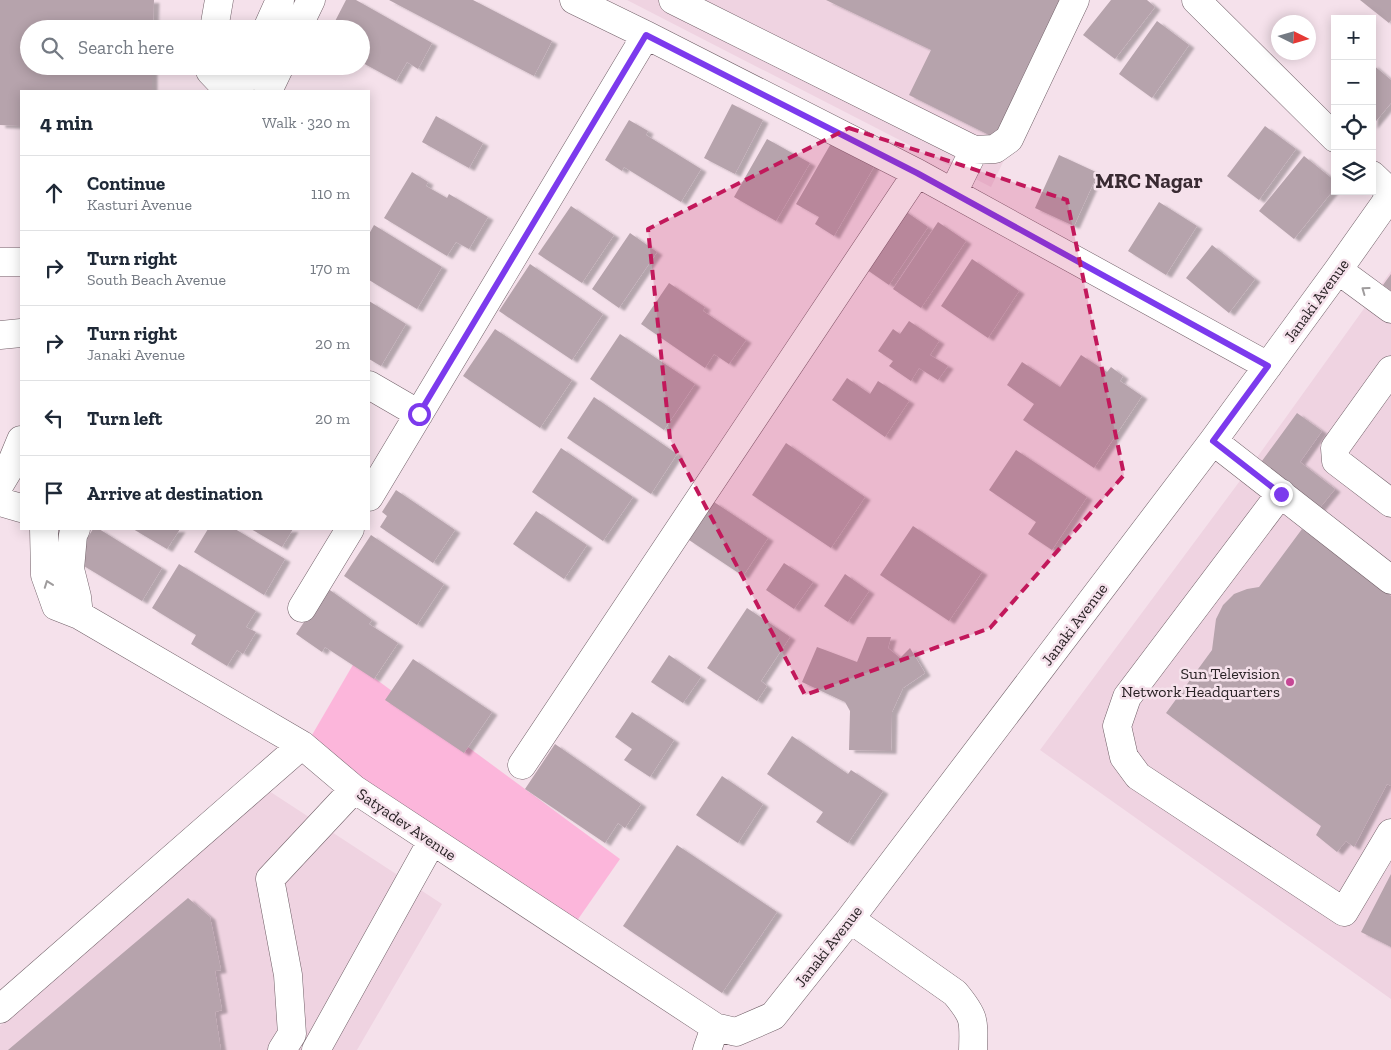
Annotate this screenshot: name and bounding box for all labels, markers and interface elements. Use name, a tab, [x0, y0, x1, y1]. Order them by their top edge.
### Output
north arrow	[1271, 15, 1316, 60]
map controls	[1331, 15, 1376, 195]
button: +	[1331, 15, 1376, 60]
search box	[20, 20, 370, 75]
icon: search	[38, 34, 66, 62]
text: Search here	[78, 36, 174, 59]
button: −	[1331, 60, 1376, 105]
button: locate	[1331, 105, 1376, 150]
text: 4 min	[40, 110, 93, 135]
text: Walk · 320 m	[262, 113, 350, 132]
button: layers	[1331, 150, 1376, 195]
district label: MRC Nagar	[1095, 168, 1203, 193]
text: Continue	[87, 172, 165, 195]
icon: ahead	[40, 179, 68, 207]
text: 110 m	[311, 184, 350, 203]
text: Kasturi Avenue	[87, 195, 192, 214]
text: Turn right	[87, 247, 177, 270]
icon: right	[40, 254, 68, 282]
street label: Janaki Avenue	[1280, 255, 1353, 346]
text: 170 m	[310, 259, 350, 278]
text: South Beach Avenue	[87, 270, 226, 289]
one-way arrow	[1361, 286, 1370, 296]
text: Turn right	[87, 322, 177, 345]
icon: right	[40, 329, 68, 357]
text: 20 m	[315, 334, 350, 353]
text: Janaki Avenue	[87, 345, 185, 364]
route start	[408, 403, 431, 426]
icon: left	[40, 404, 68, 432]
text: Turn left	[87, 407, 162, 430]
text: 20 m	[315, 409, 350, 428]
icon: arrive	[40, 479, 68, 507]
text: Arrive at destination	[87, 482, 263, 505]
route end	[1270, 483, 1293, 506]
street label: Janaki Avenue	[1037, 579, 1112, 669]
one-way arrow	[44, 580, 54, 589]
place label: Sun Television Network Headquarters	[1121, 664, 1281, 701]
marker: Sun Television Network Headquarters	[1284, 676, 1296, 688]
street label: Satyadev Avenue	[353, 784, 460, 865]
street label: Janaki Avenue	[791, 902, 866, 991]

